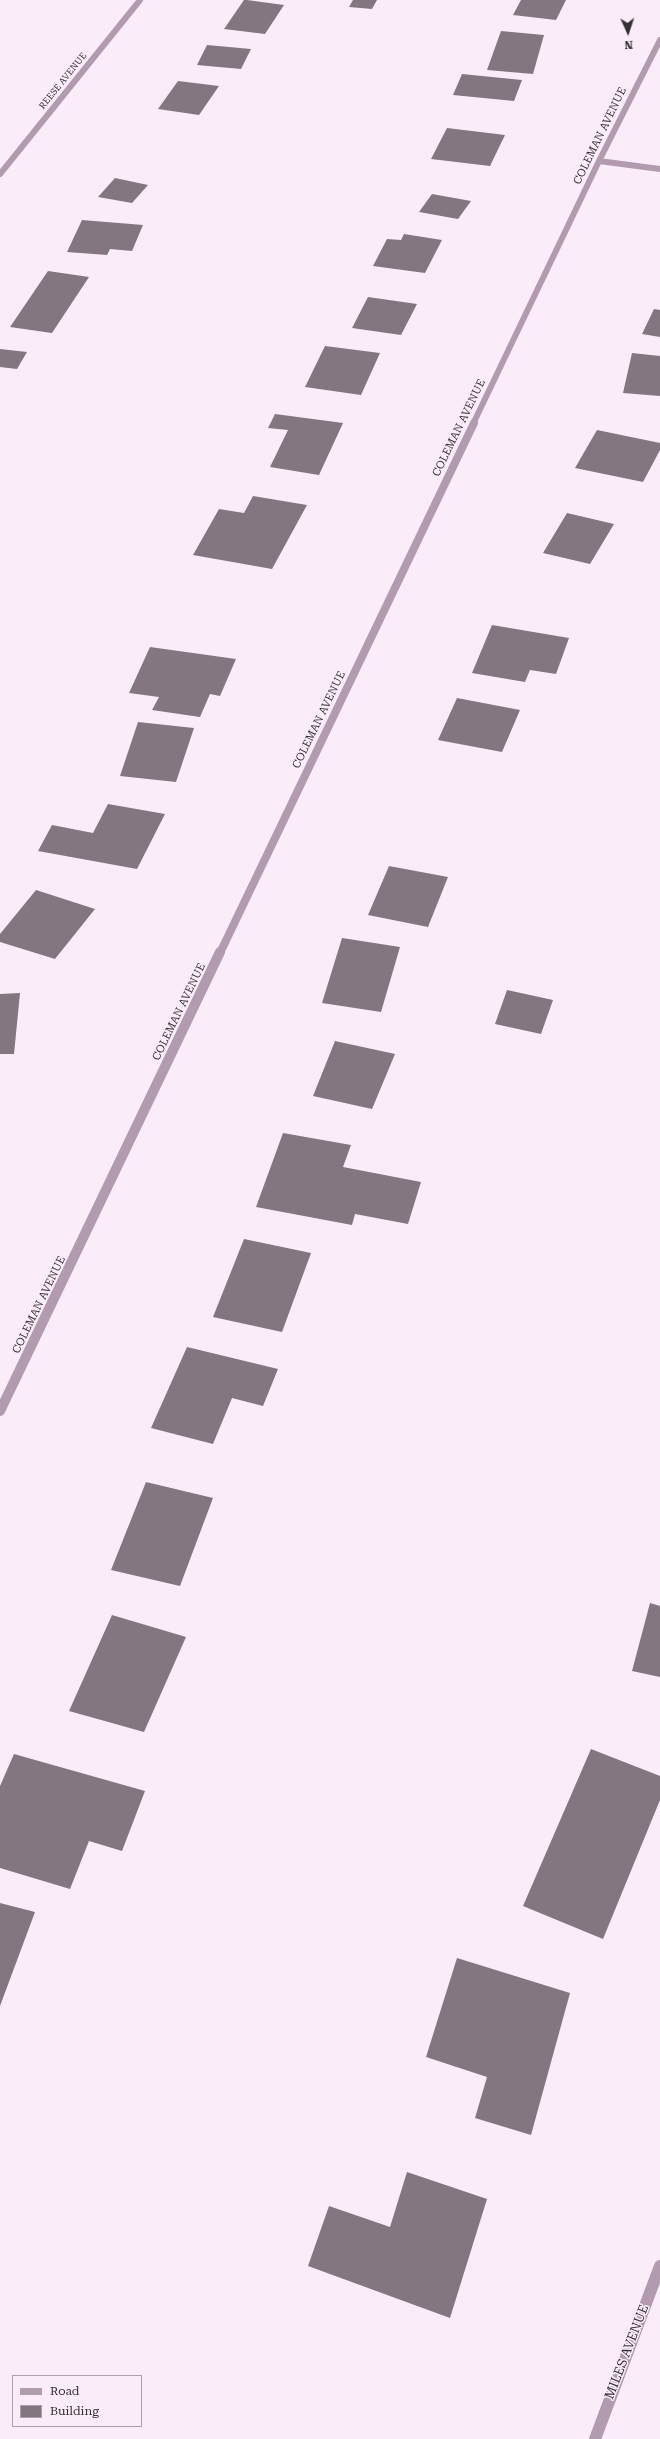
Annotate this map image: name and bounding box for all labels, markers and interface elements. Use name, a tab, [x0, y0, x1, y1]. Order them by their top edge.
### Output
north arrow	[608, 12, 648, 52]
text: N	[624, 38, 633, 51]
street label: REESE AVENUE	[37, 51, 89, 111]
street label: COLEMAN AVENUE	[571, 85, 629, 187]
street label: COLEMAN AVENUE	[430, 377, 488, 479]
street label: COLEMAN AVENUE	[290, 669, 348, 771]
street label: COLEMAN AVENUE	[150, 961, 208, 1063]
street label: COLEMAN AVENUE	[10, 1254, 68, 1356]
street label: MILES AVENUE	[602, 2303, 652, 2401]
legend	[12, 2375, 142, 2427]
text: Road	[50, 2384, 79, 2398]
text: Building	[50, 2404, 99, 2418]

